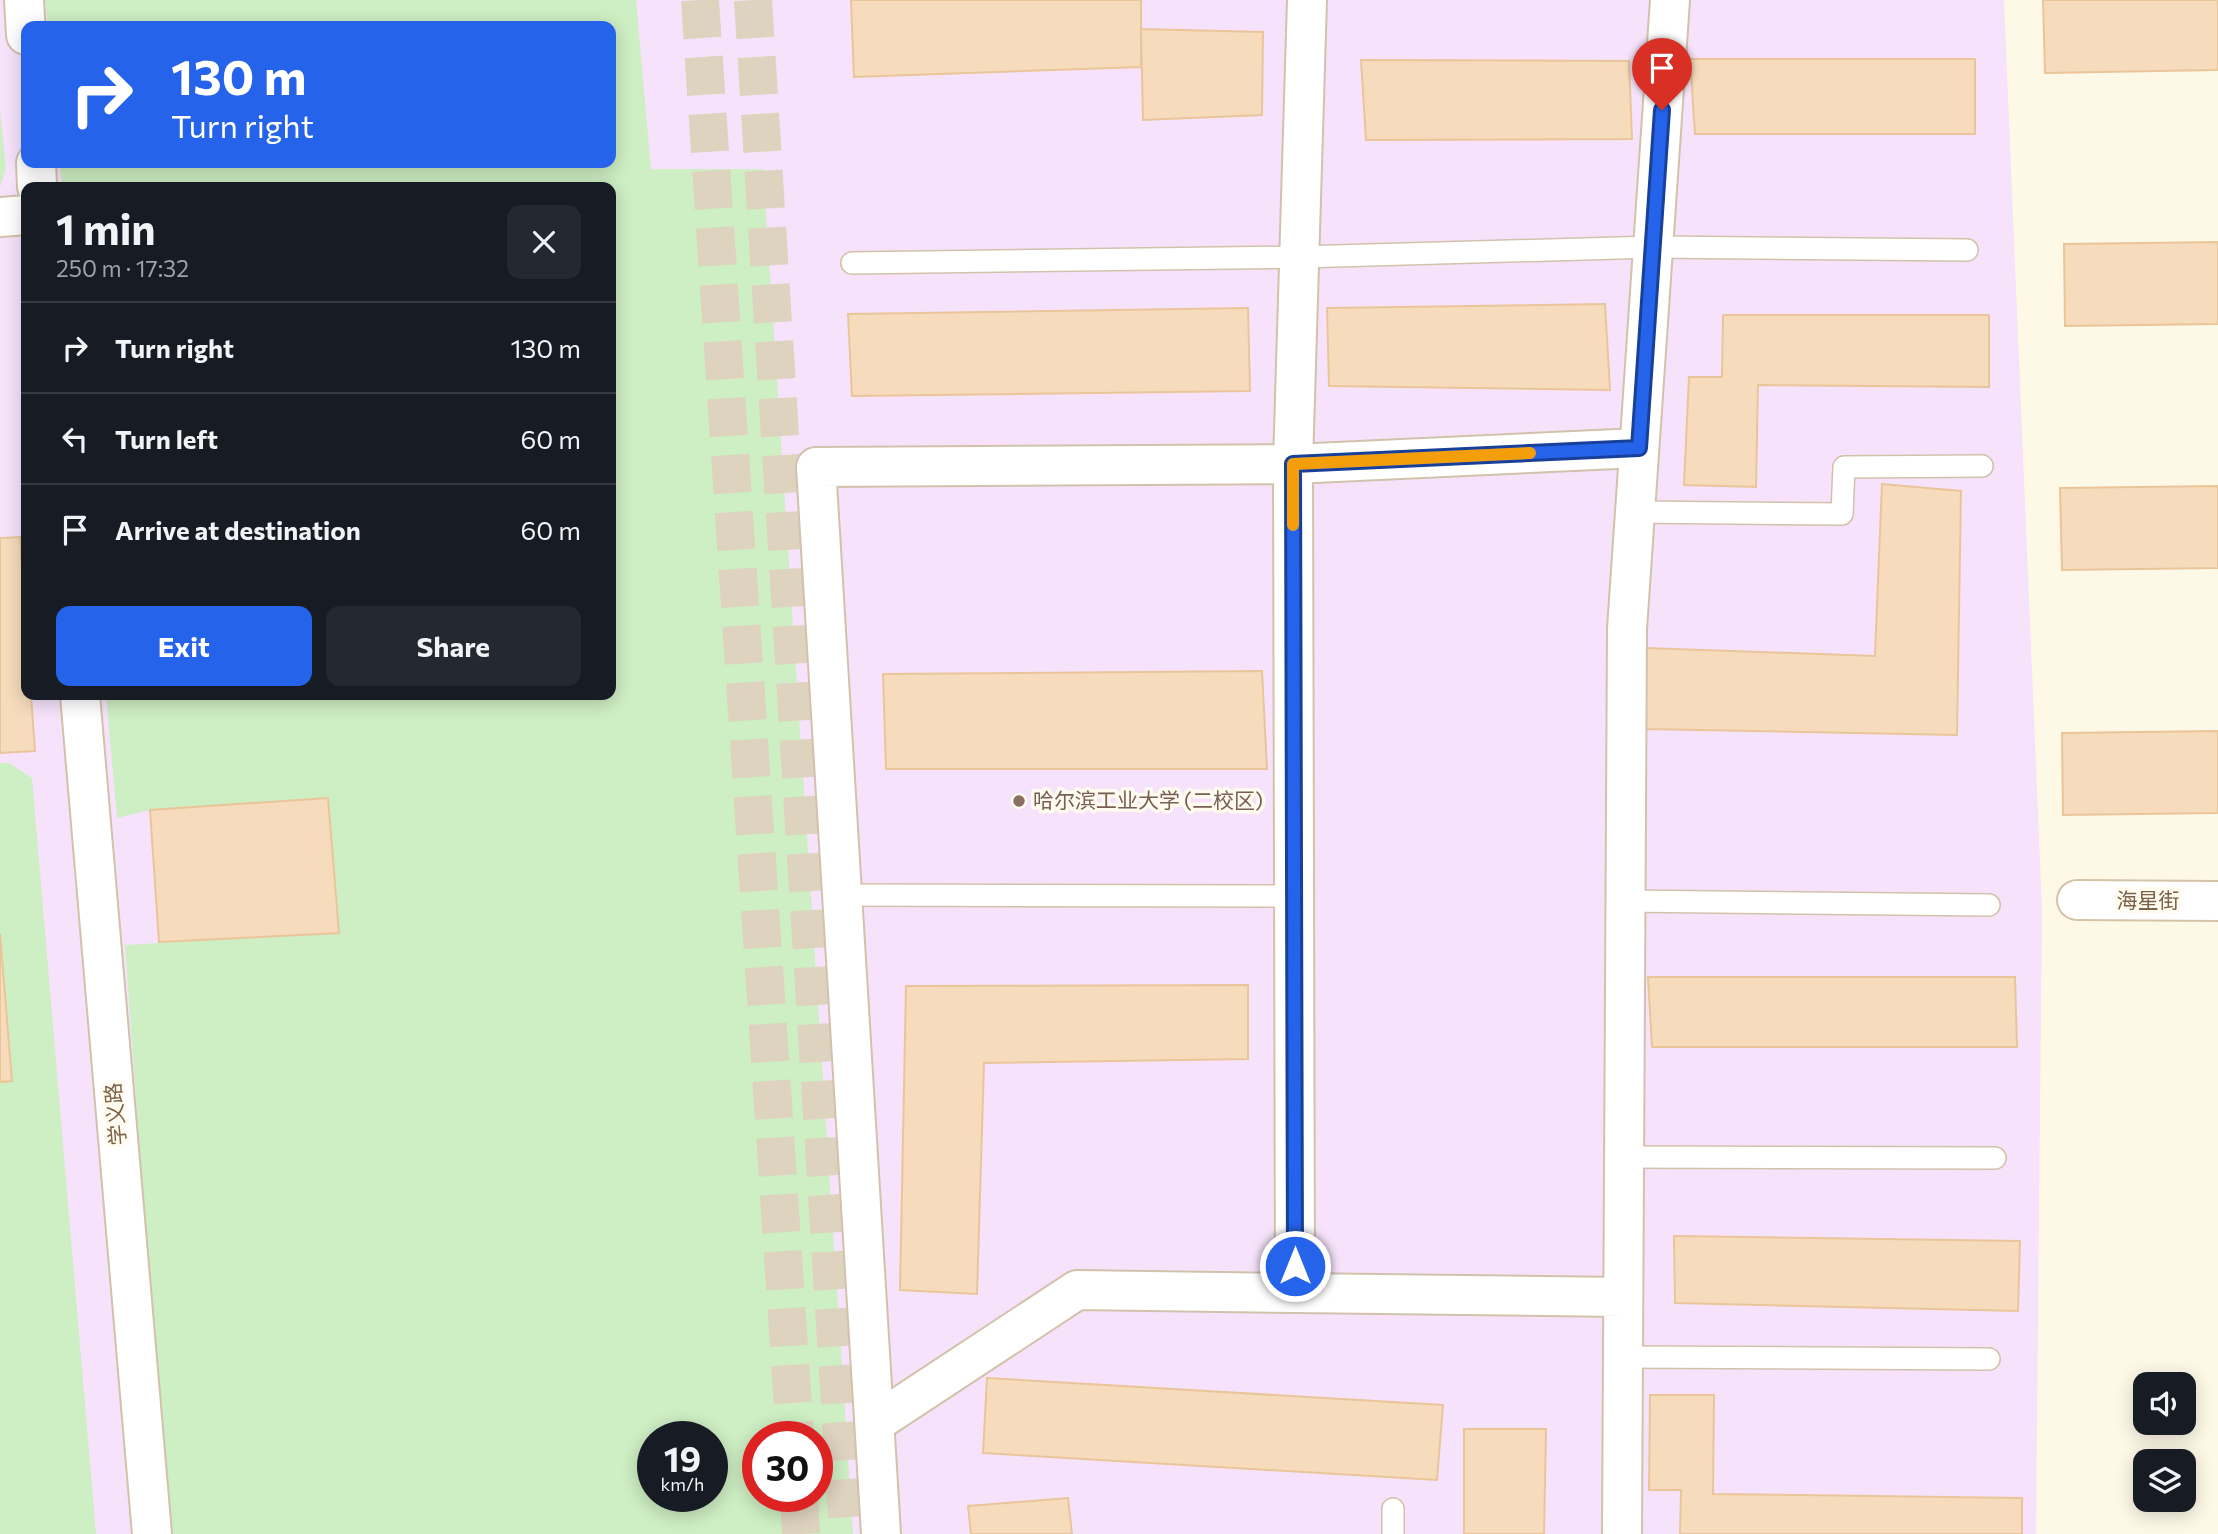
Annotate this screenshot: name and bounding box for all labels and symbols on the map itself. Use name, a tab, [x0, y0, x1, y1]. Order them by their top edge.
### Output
pin	[1632, 38, 1692, 110]
place label: 哈尔滨工业大学 (二校区)	[1033, 787, 1263, 812]
marker: 哈尔滨工业大学 (二校区)	[1011, 793, 1027, 809]
street label: 海星街	[2117, 887, 2180, 912]
street label: 学义路	[99, 1082, 130, 1147]
position arrow	[1258, 1229, 1332, 1303]
speed limit sign: 30	[742, 1421, 833, 1512]

